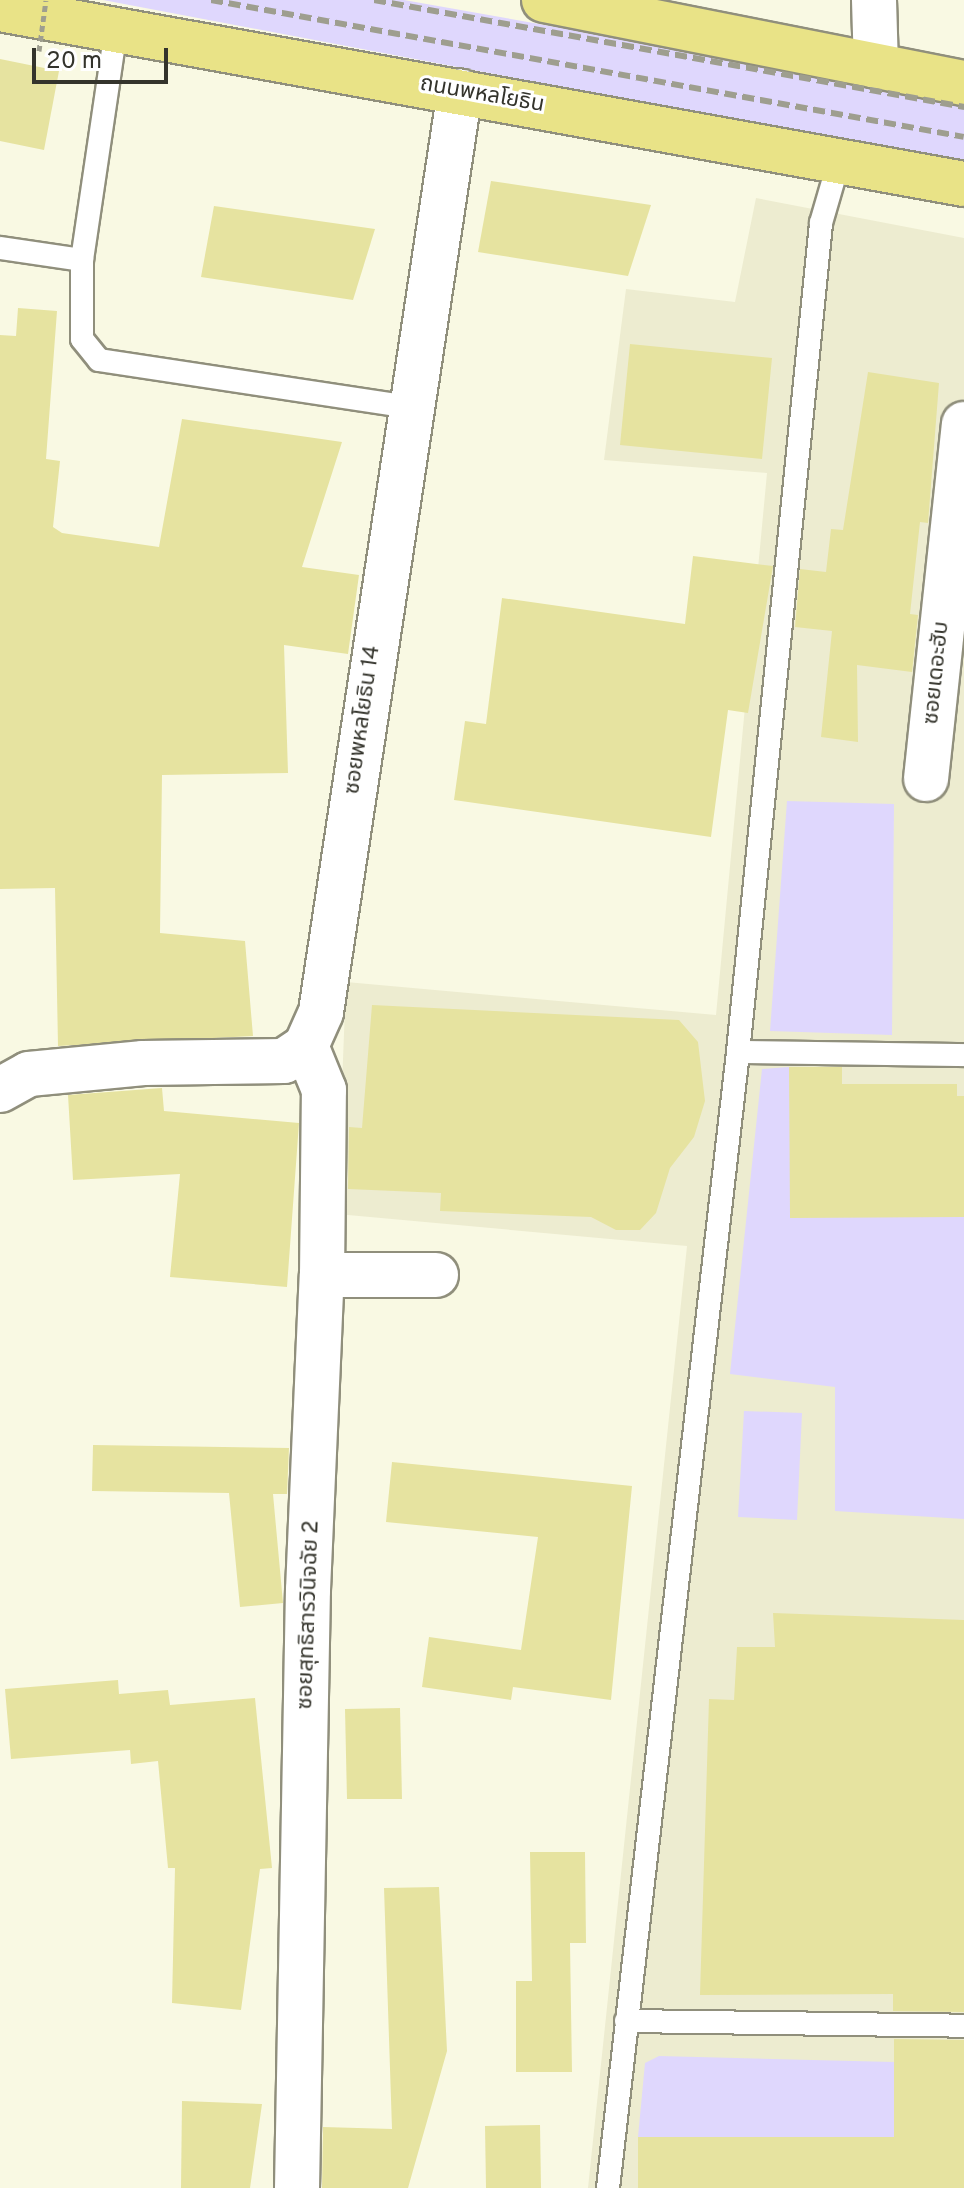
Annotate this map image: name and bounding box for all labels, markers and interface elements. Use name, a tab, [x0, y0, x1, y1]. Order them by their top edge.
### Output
scale bar	[36, 32, 172, 82]
text: 20 m	[46, 47, 102, 77]
street label: ถนนพหลโยธิน	[418, 71, 546, 119]
street label: ซอยเดอะฮับ	[918, 620, 956, 726]
street label: ซอยพหลโยธิน 14	[339, 644, 387, 796]
street label: ซอยสุทธิสารวินิจฉัย 2	[293, 1520, 325, 1710]

